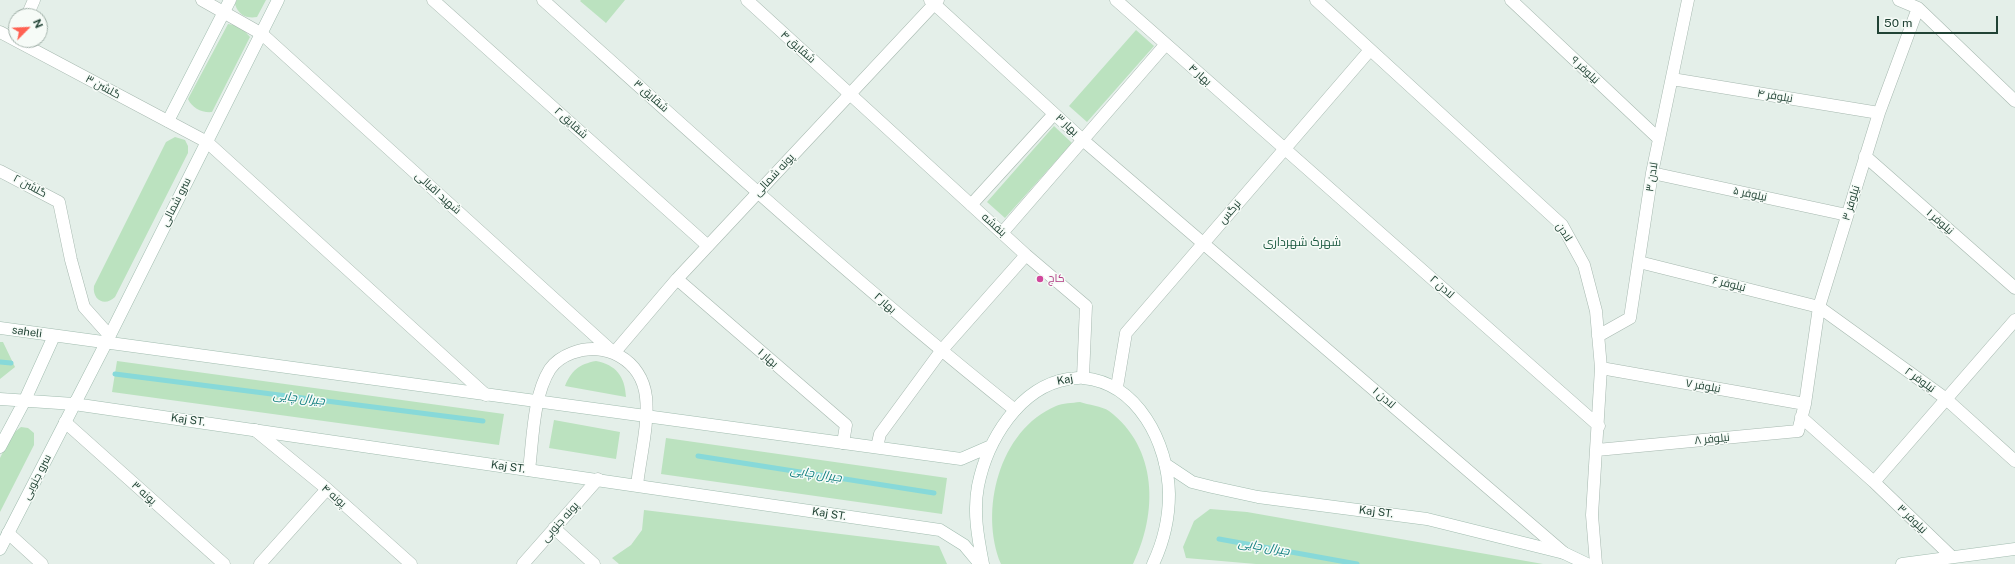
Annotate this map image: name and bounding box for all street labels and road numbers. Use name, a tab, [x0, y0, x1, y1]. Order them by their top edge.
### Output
street label: شقایق ۴	[778, 28, 818, 66]
street label: نیلوفر ۹	[1568, 53, 1602, 87]
street label: بهار ۴	[1186, 61, 1214, 89]
street label: گلشن ۳	[83, 72, 123, 102]
street label: شقایق ۳	[631, 77, 671, 115]
street label: نیلوفر ۴	[1756, 87, 1794, 105]
street label: شقایق ۲	[551, 105, 591, 141]
street label: بهار ۳	[1053, 111, 1081, 139]
street label: پونه شمالی	[751, 151, 797, 199]
street label: لادن ۳	[1643, 161, 1661, 193]
street label: شهید اقبالی	[412, 169, 464, 217]
street label: گلشن ۲	[11, 172, 49, 200]
street label: سرو شمالی	[158, 175, 194, 229]
street label: نیلوفر ۵	[1732, 184, 1768, 204]
street label: نیلوفر ۳	[1839, 184, 1863, 222]
street label: نرگس	[1216, 197, 1244, 227]
street label: نیلوفر ۱	[1924, 207, 1956, 237]
street label: بنفشه	[979, 210, 1009, 240]
street label: لادن	[1553, 220, 1575, 244]
street label: لادن ۲	[1427, 273, 1457, 301]
street label: نیلوفر ۶	[1711, 274, 1747, 294]
street label: بهار ۲	[871, 290, 899, 316]
street label: saheli	[11, 323, 43, 341]
street label: بهار ۱	[755, 346, 781, 370]
street label: نیلوفر ۲	[1902, 365, 1938, 395]
street label: Kaj	[1056, 372, 1074, 388]
street label: نیلوفر ۷	[1684, 376, 1722, 396]
street label: لادن ۱	[1370, 385, 1398, 411]
street label: Kaj ST.	[170, 411, 206, 429]
street label: نیلوفر ۸	[1694, 431, 1730, 447]
street label: سرو جنوبی	[20, 452, 54, 502]
street label: Kaj ST.	[490, 458, 526, 476]
street label: پونه ۳	[129, 478, 159, 508]
street label: پونه ۴	[319, 482, 349, 510]
street label: پونه جنوبی	[538, 499, 582, 545]
street label: نیلوفر ۳	[1894, 502, 1930, 536]
street label: Kaj ST.	[1358, 503, 1394, 521]
street label: Kaj ST.	[811, 505, 847, 523]

